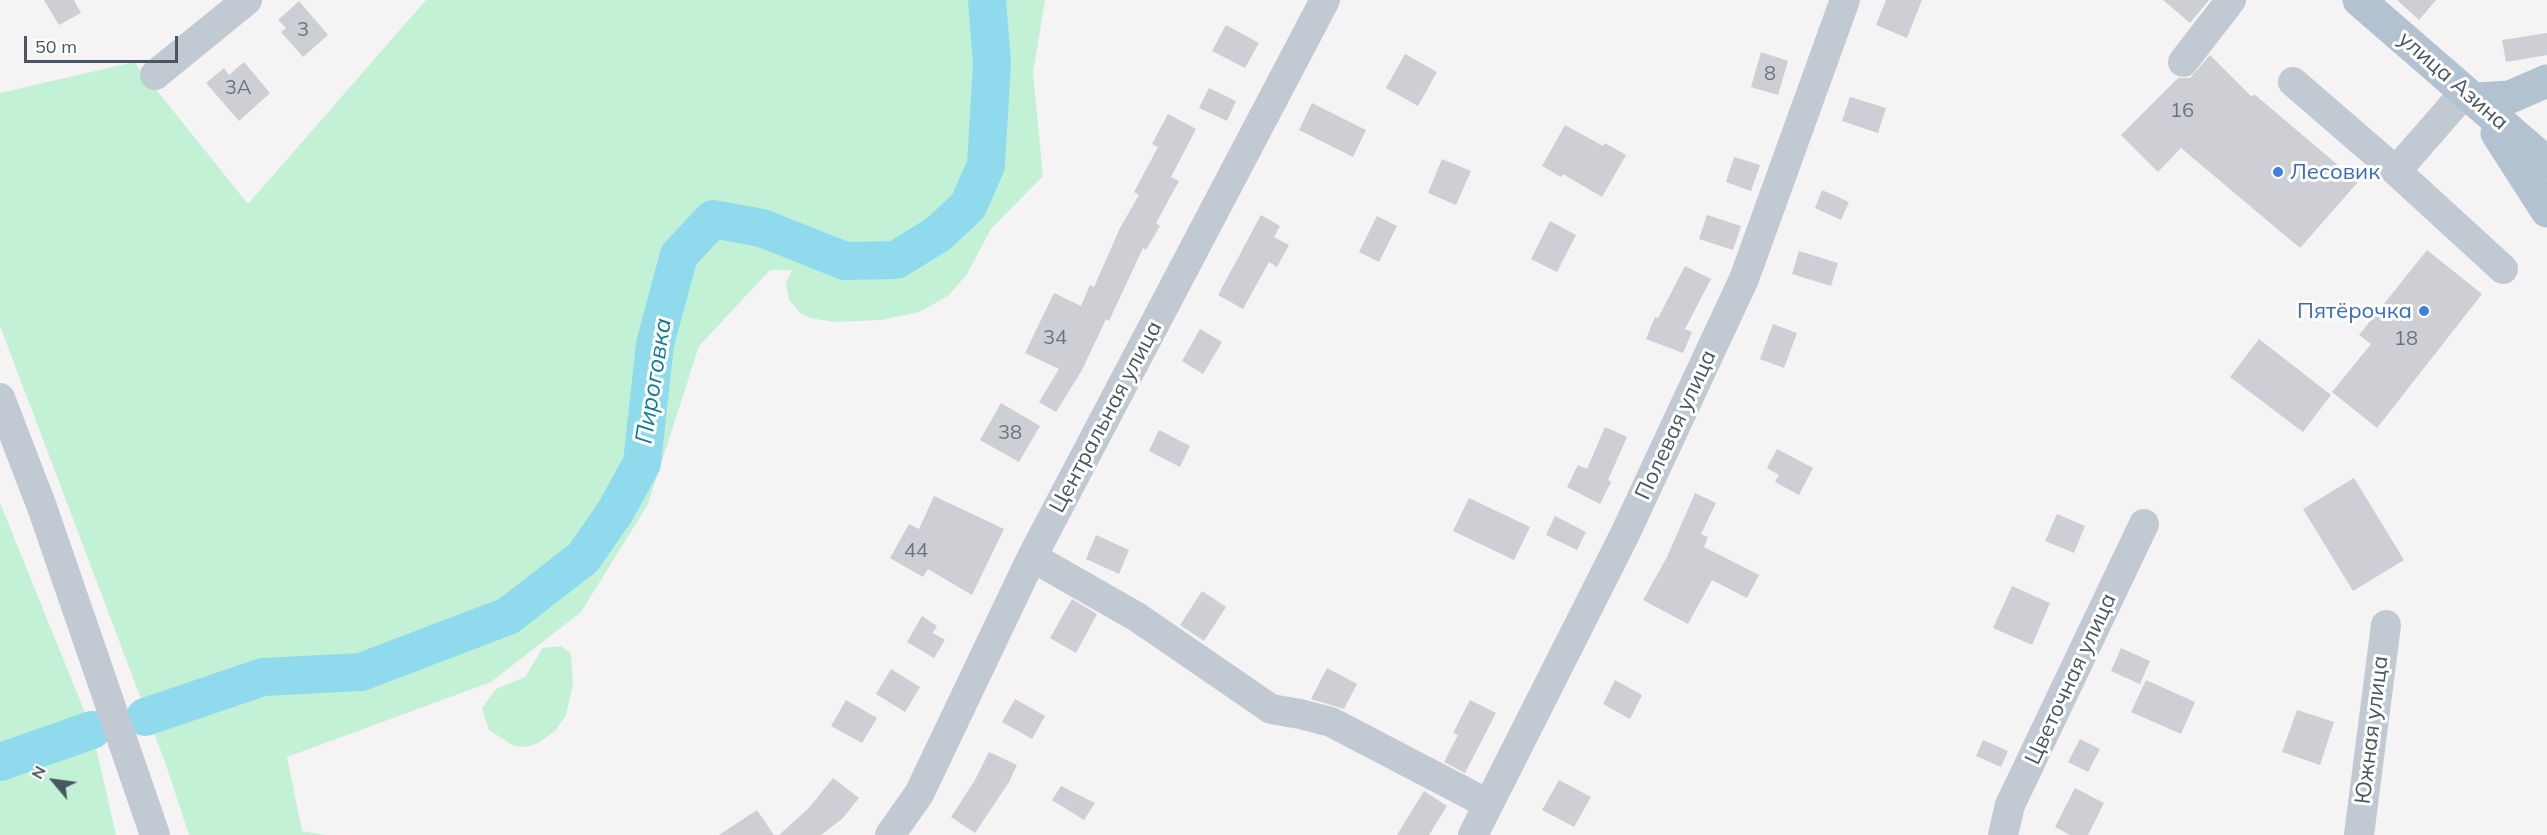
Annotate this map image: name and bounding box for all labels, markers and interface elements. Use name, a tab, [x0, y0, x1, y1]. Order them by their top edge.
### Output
house number: 3	[297, 18, 309, 42]
scale bar	[27, 24, 182, 62]
street label: улица Азина	[2393, 26, 2513, 136]
text: 50 m	[35, 35, 77, 58]
house number: 8	[1764, 62, 1776, 86]
house number: 3А	[225, 76, 251, 100]
house number: 16	[2170, 99, 2194, 123]
place label: Лесовик	[2290, 159, 2380, 185]
marker: Лесовик	[2271, 165, 2285, 179]
place label: Пятёрочка	[2297, 298, 2412, 324]
marker: Пятёрочка	[2417, 304, 2431, 318]
water label: Пироговка	[630, 316, 678, 446]
street label: Центральная улица	[1044, 317, 1168, 517]
house number: 34	[1043, 326, 1067, 350]
house number: 18	[2394, 327, 2418, 351]
street label: Полевая улица	[1630, 346, 1722, 504]
house number: 38	[998, 421, 1022, 445]
house number: 44	[904, 539, 928, 563]
street label: Цветочная улица	[2020, 589, 2122, 769]
street label: Южная улица	[2350, 654, 2394, 806]
north arrow	[24, 751, 84, 811]
text: N	[27, 762, 50, 782]

